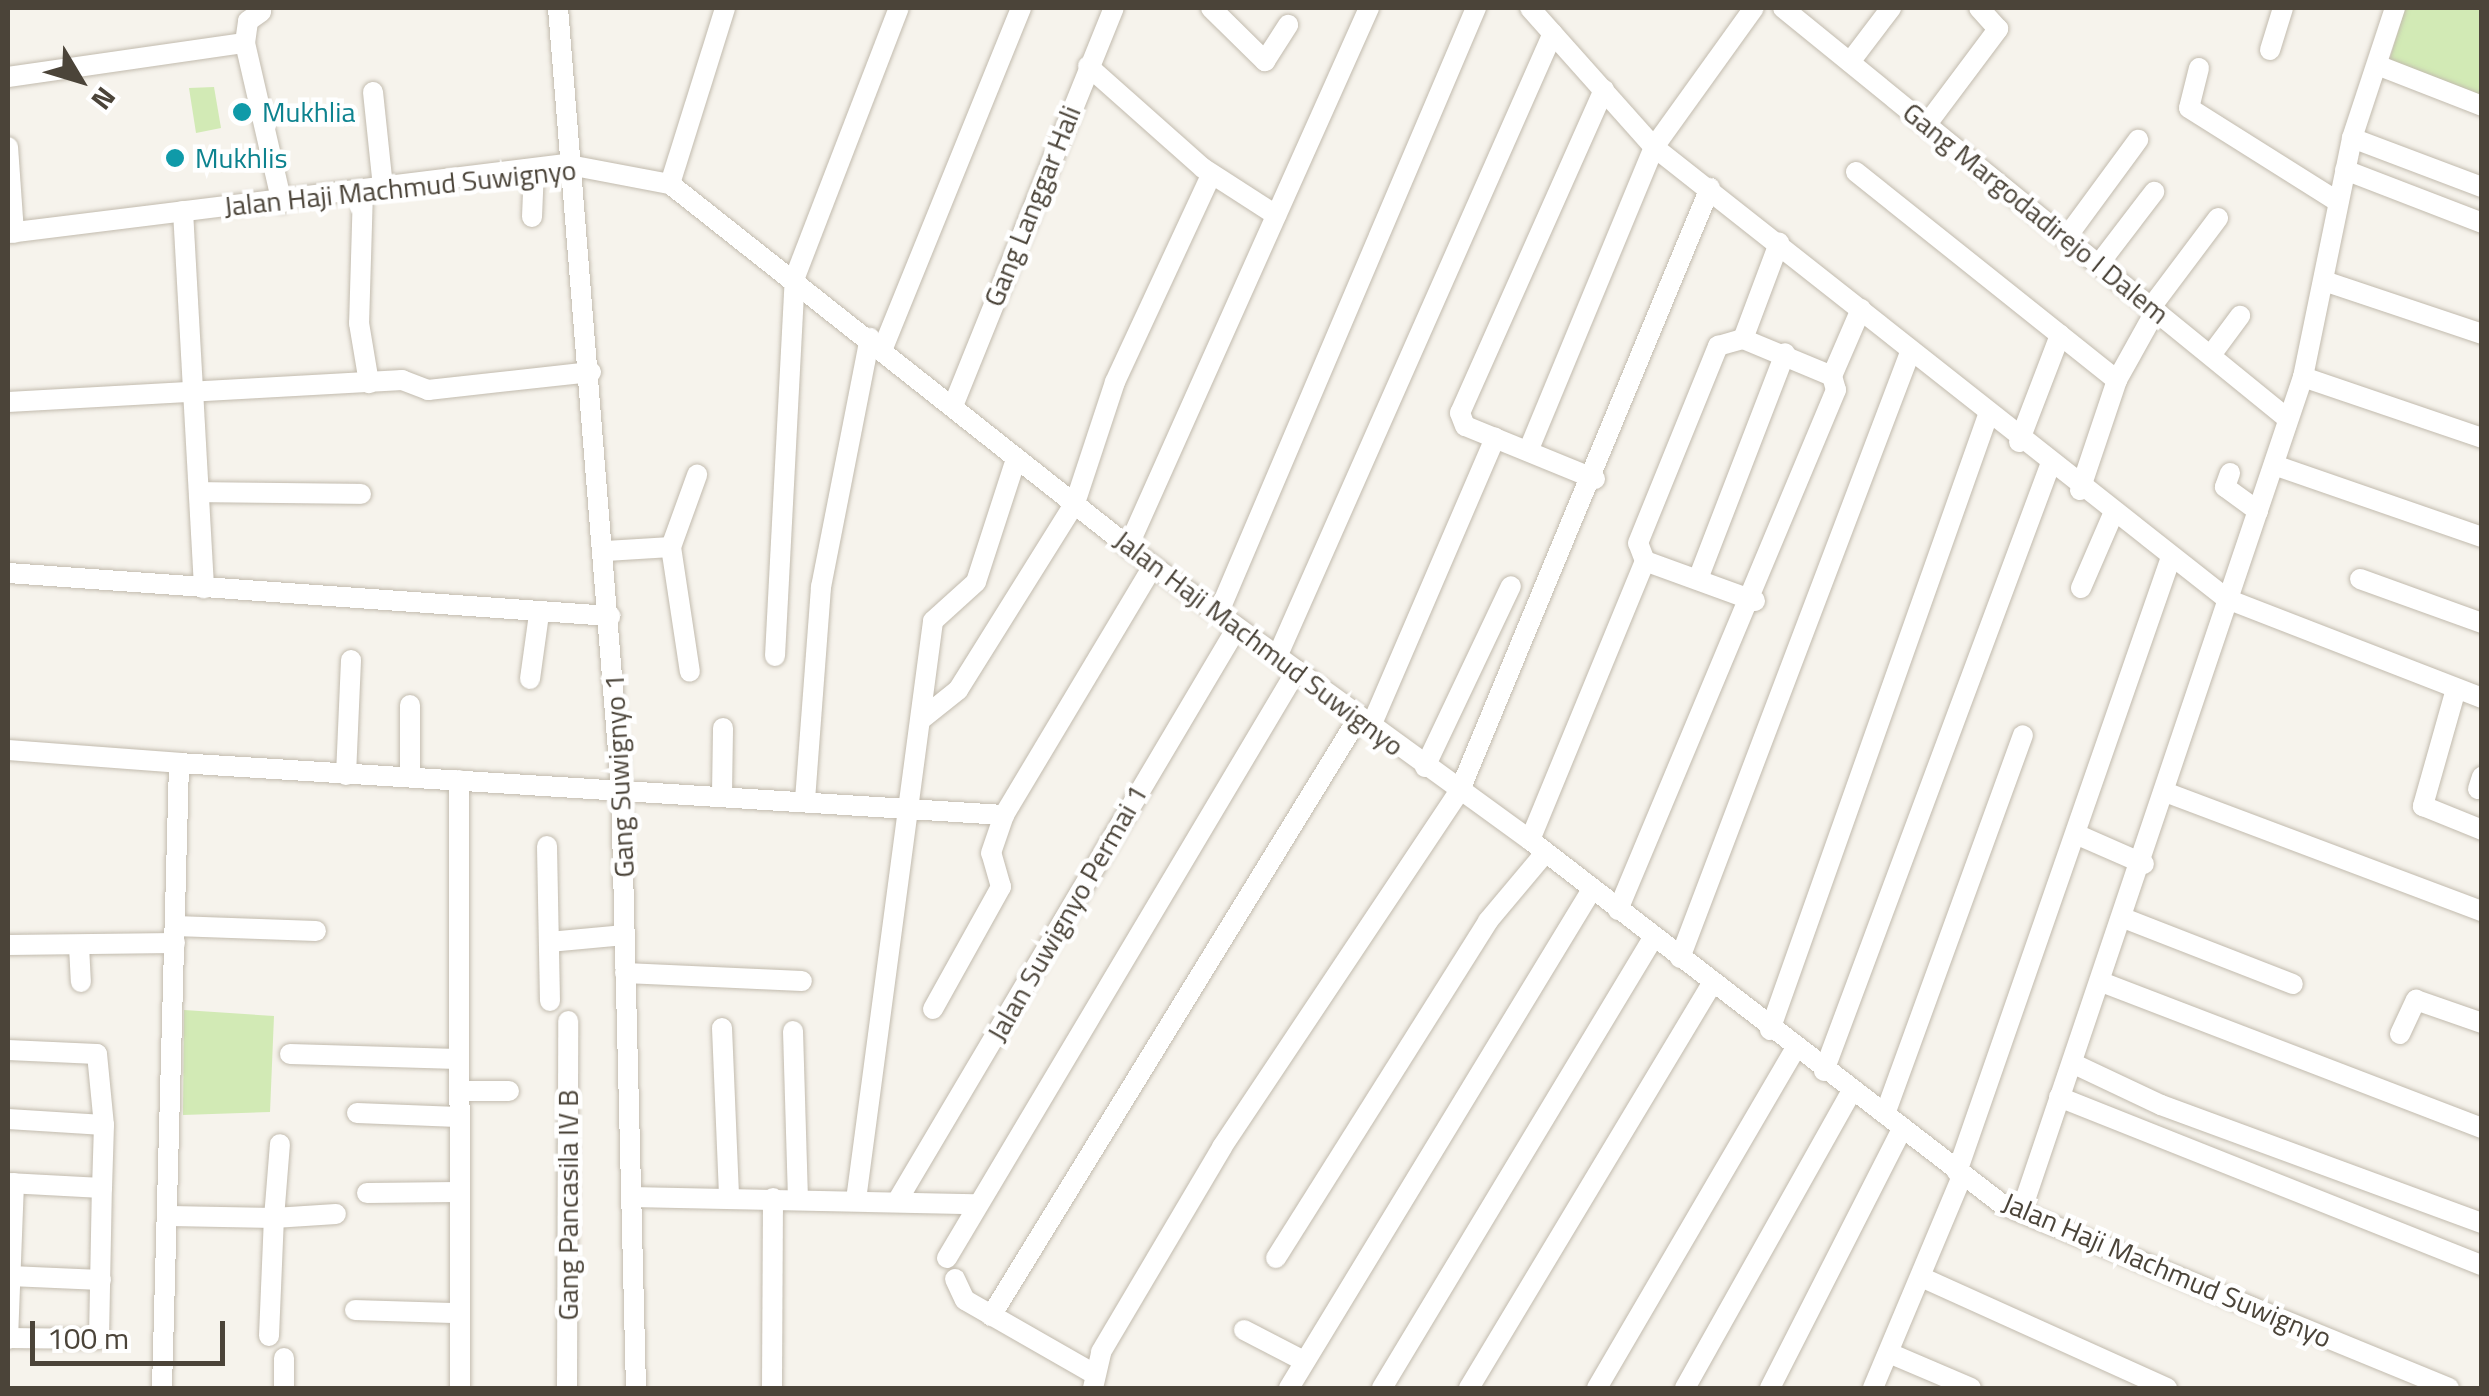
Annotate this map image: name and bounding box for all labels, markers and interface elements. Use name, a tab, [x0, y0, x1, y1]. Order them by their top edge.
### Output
north arrow	[30, 30, 130, 130]
text: N	[81, 78, 127, 120]
place label: Mukhlia	[262, 95, 355, 129]
street label: Gang Margodadirejo I Dalem	[1896, 95, 2176, 331]
marker: Mukhlia	[231, 101, 253, 123]
street label: Gang Langgar Hali	[976, 101, 1088, 311]
place label: Mukhlis	[195, 141, 287, 175]
marker: Mukhlis	[164, 147, 186, 169]
street label: Jalan Haji Machmud Suwignyo	[222, 153, 578, 223]
street label: Jalan Haji Machmud Suwignyo	[1108, 523, 1410, 763]
street label: Gang Suwignyo 1	[597, 673, 641, 879]
street label: Jalan Suwignyo Permai 1	[980, 779, 1154, 1047]
street label: Gang Pancasila IV B	[551, 1089, 585, 1321]
street label: Jalan Haji Machmud Suwignyo	[1997, 1185, 2337, 1355]
scale bar	[35, 1301, 230, 1363]
text: 100 m	[47, 1315, 129, 1361]

